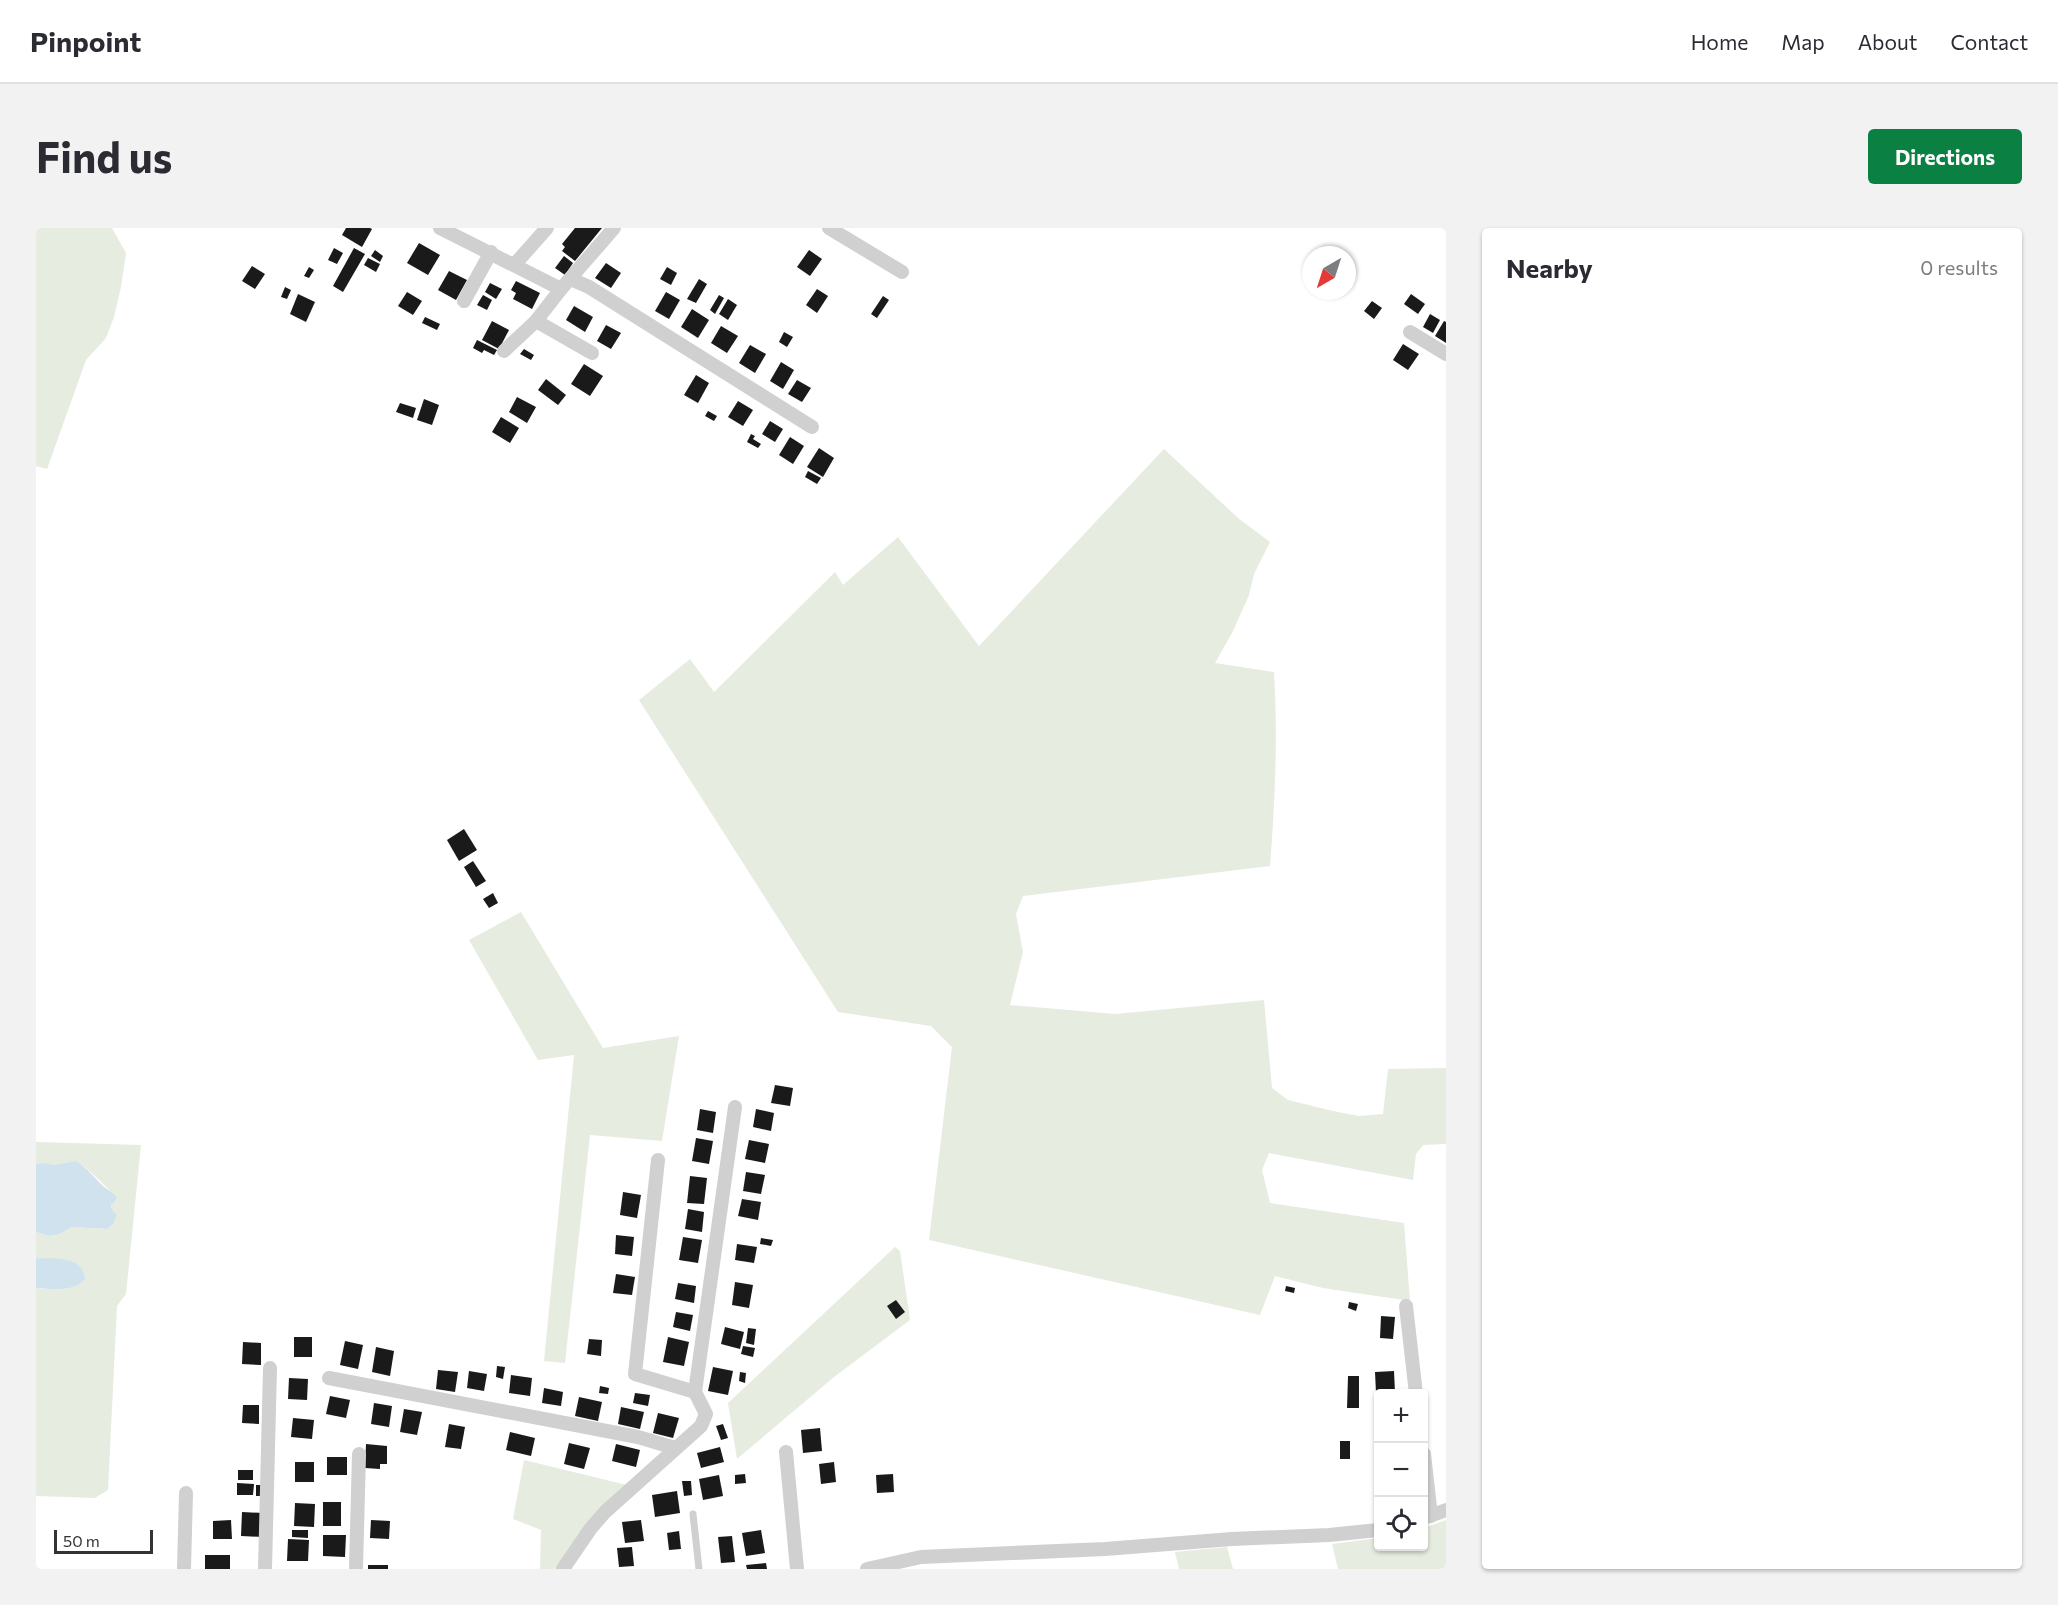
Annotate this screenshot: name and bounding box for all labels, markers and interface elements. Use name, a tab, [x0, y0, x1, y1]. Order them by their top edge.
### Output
text: Pinpoint	[30, 24, 141, 58]
text: Home	[1691, 29, 1748, 54]
text: Map	[1781, 29, 1825, 54]
text: About	[1858, 29, 1917, 54]
text: Contact	[1950, 29, 2028, 54]
button: Directions	[1868, 129, 2022, 184]
text: Find us	[36, 130, 172, 182]
north arrow	[1302, 246, 1356, 300]
text: Nearby	[1506, 252, 1593, 283]
text: 0 results	[1920, 255, 1998, 279]
map controls	[1374, 1389, 1428, 1551]
button: +	[1374, 1389, 1428, 1443]
button: −	[1374, 1443, 1428, 1497]
button: locate	[1374, 1497, 1428, 1551]
scale bar	[54, 1527, 153, 1554]
text: 50 m	[63, 1531, 100, 1550]

